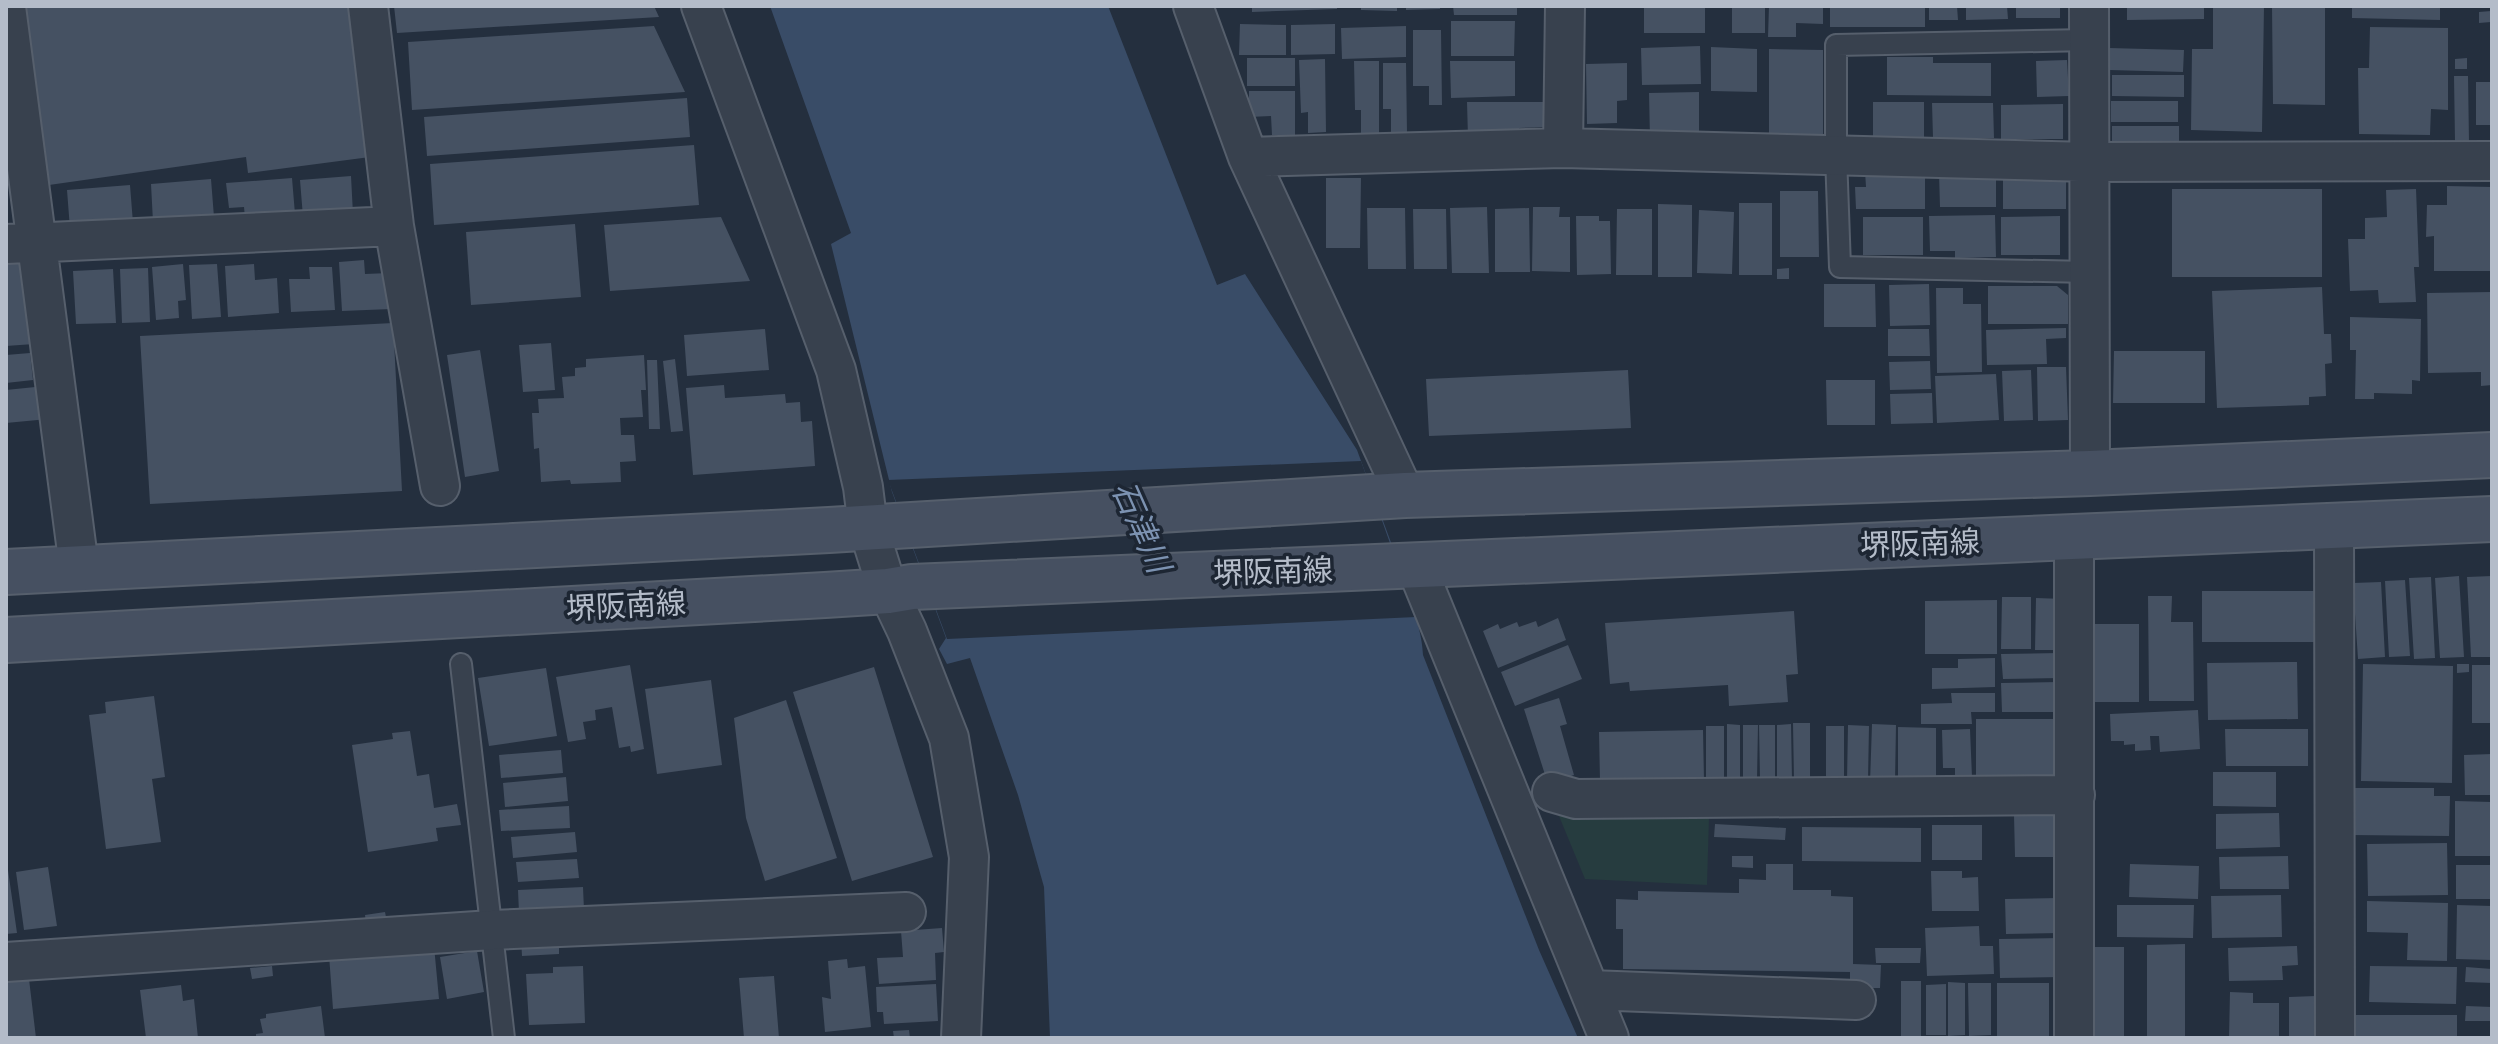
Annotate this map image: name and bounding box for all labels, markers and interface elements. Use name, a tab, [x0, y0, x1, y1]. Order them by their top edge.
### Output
water label: 石津川	[1102, 476, 1178, 582]
street label: 堺阪南線	[1859, 525, 1981, 565]
street label: 堺阪南線	[1212, 553, 1334, 593]
street label: 堺阪南線	[565, 586, 687, 628]

